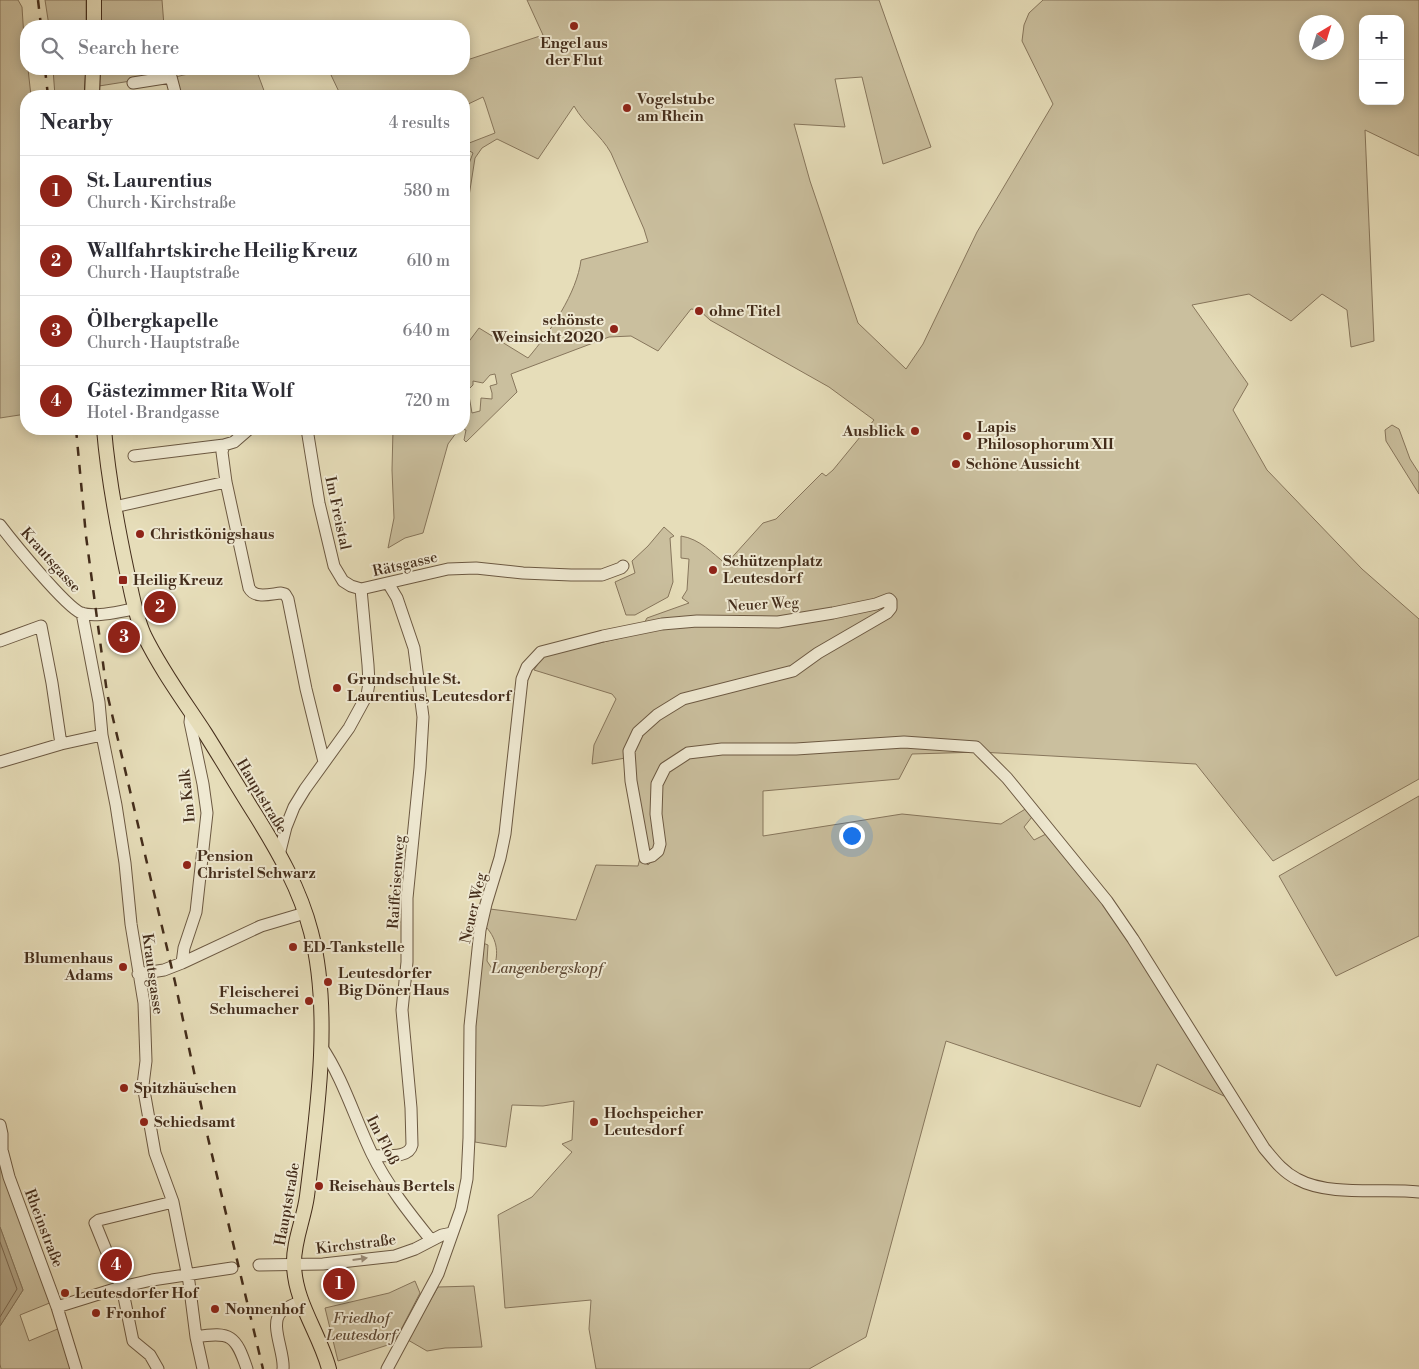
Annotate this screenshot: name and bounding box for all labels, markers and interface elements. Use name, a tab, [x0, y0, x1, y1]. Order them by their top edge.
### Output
north arrow	[1299, 15, 1344, 60]
map controls	[1359, 15, 1404, 105]
button: +	[1359, 15, 1404, 60]
search box	[20, 20, 470, 75]
marker: Engel aus der Flut	[568, 20, 580, 32]
icon: search	[38, 34, 66, 62]
place label: Engel aus der Flut	[540, 34, 608, 70]
text: Search here	[78, 36, 179, 60]
button: −	[1359, 60, 1404, 105]
place label: Vogelstube am Rhein	[636, 90, 715, 126]
marker: Vogelstube am Rhein	[621, 102, 633, 114]
text: Nearby	[40, 110, 113, 136]
text: 4 results	[389, 113, 450, 133]
text: St. Laurentius	[87, 169, 212, 193]
text: 1	[52, 181, 60, 201]
text: 580 m	[403, 181, 450, 201]
text: Church · Kirchstraße	[87, 193, 236, 213]
text: Wallfahrtskirche Heilig Kreuz	[87, 239, 357, 263]
text: 2	[51, 251, 61, 271]
text: 610 m	[406, 251, 450, 271]
text: Church · Hauptstraße	[87, 263, 240, 283]
place label: ohne Titel	[709, 302, 781, 321]
marker: ohne Titel	[693, 305, 705, 317]
text: Ölbergkapelle	[87, 309, 218, 333]
place label: schönste Weinsicht 2020	[491, 311, 604, 347]
text: 3	[51, 321, 61, 341]
text: 640 m	[403, 321, 450, 341]
marker: schönste Weinsicht 2020	[608, 323, 620, 335]
text: Church · Hauptstraße	[87, 333, 240, 353]
text: Gästezimmer Rita Wolf	[87, 379, 293, 403]
text: 4	[51, 391, 61, 411]
text: 720 m	[405, 391, 450, 411]
text: Hotel · Brandgasse	[87, 403, 220, 423]
place label: Lapis Philosophorum XII	[977, 418, 1114, 454]
place label: Ausblick	[842, 422, 906, 441]
marker: Ausblick	[909, 425, 921, 437]
marker: Lapis Philosophorum XII	[961, 430, 973, 442]
place label: Schöne Aussicht	[966, 455, 1081, 474]
marker: Schöne Aussicht	[950, 458, 962, 470]
street label: Im Freistal	[320, 475, 355, 552]
street label: Krautsgasse	[16, 524, 85, 597]
place label: Christkönigshaus	[150, 525, 274, 544]
marker: Christkönigshaus	[134, 528, 146, 540]
street label: Rätsgasse	[371, 548, 440, 581]
place label: Schützenplatz Leutesdorf	[723, 552, 822, 588]
marker: Schützenplatz Leutesdorf	[707, 564, 719, 576]
place label: Heilig Kreuz	[133, 571, 223, 590]
marker: Heilig Kreuz	[117, 574, 129, 586]
pin: 2	[144, 588, 176, 626]
street label: Neuer Weg	[726, 593, 800, 616]
pin: 3	[108, 618, 140, 656]
place label: Grundschule St. Laurentius, Leutesdorf	[347, 670, 512, 706]
marker: Grundschule St. Laurentius, Leutesdorf	[331, 682, 343, 694]
street label: Hauptstraße	[232, 755, 291, 837]
street label: Im Kalk	[175, 767, 200, 823]
your location	[839, 823, 865, 849]
street label: Raiffeisenweg	[384, 834, 409, 930]
place label: Pension Christel Schwarz	[197, 847, 316, 883]
marker: Pension Christel Schwarz	[181, 859, 193, 871]
street label: Neuer Weg	[456, 871, 491, 945]
street label: Krautsgasse	[137, 932, 168, 1016]
place label: ED-Tankstelle	[303, 938, 405, 957]
marker: ED-Tankstelle	[287, 941, 299, 953]
place label: Blumenhaus Adams	[24, 949, 113, 985]
park label: Langenbergskopf	[490, 959, 607, 978]
marker: Blumenhaus Adams	[117, 961, 129, 973]
place label: Leutesdorfer Big Döner Haus	[338, 964, 449, 1000]
marker: Leutesdorfer Big Döner Haus	[322, 976, 334, 988]
place label: Fleischerei Schumacher	[210, 983, 299, 1019]
marker: Fleischerei Schumacher	[303, 995, 315, 1007]
place label: Spitzhäuschen	[134, 1079, 237, 1098]
marker: Spitzhäuschen	[118, 1082, 130, 1094]
place label: Hochspeicher Leutesdorf	[604, 1104, 704, 1140]
street label: Im Floß	[362, 1112, 403, 1168]
place label: Schiedsamt	[154, 1113, 236, 1132]
marker: Schiedsamt	[138, 1116, 150, 1128]
marker: Hochspeicher Leutesdorf	[588, 1116, 600, 1128]
street label: Hauptstraße	[271, 1161, 304, 1247]
place label: Reisehaus Bertels	[329, 1177, 455, 1196]
marker: Reisehaus Bertels	[313, 1180, 325, 1192]
street label: Rheinstraße	[20, 1186, 67, 1270]
street label: Kirchstraße	[315, 1230, 397, 1259]
pin: 4	[100, 1246, 132, 1284]
one-way arrow	[352, 1255, 368, 1263]
pin: 1	[323, 1265, 355, 1303]
place label: Leutesdorfer Hof	[75, 1284, 199, 1303]
marker: Leutesdorfer Hof	[59, 1287, 71, 1299]
place label: Nonnenhof	[225, 1300, 306, 1319]
marker: Nonnenhof	[209, 1303, 221, 1315]
place label: Fronhof	[106, 1304, 166, 1323]
marker: Fronhof	[90, 1307, 102, 1319]
park label: Friedhof Leutesdorf	[325, 1309, 400, 1345]

